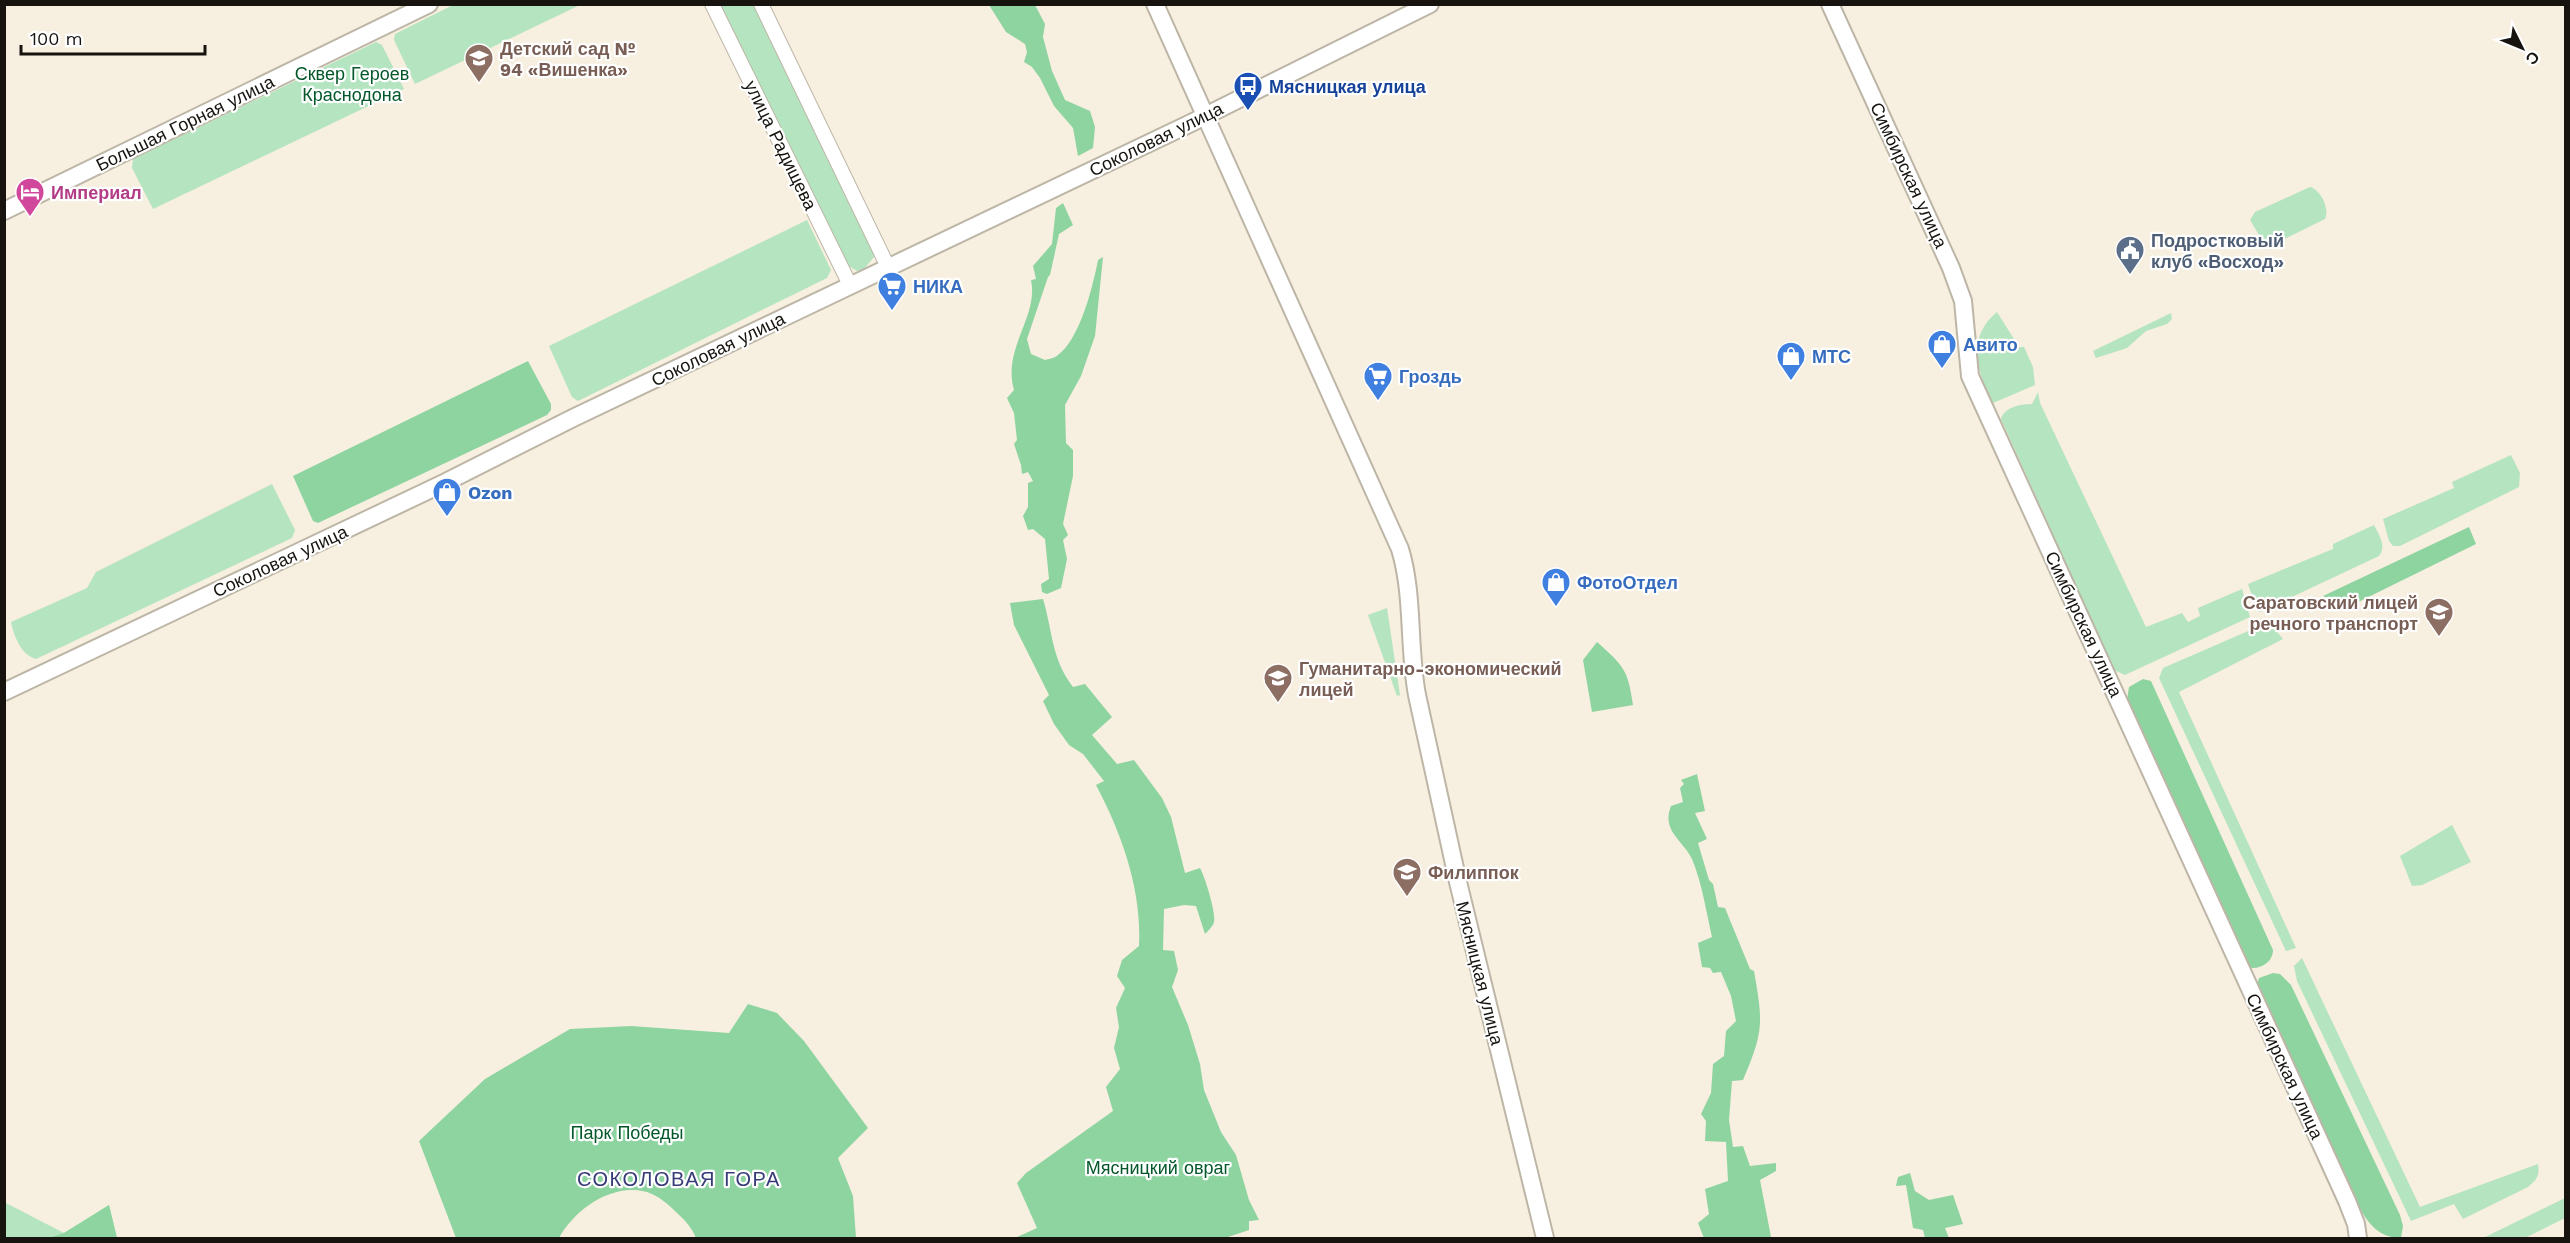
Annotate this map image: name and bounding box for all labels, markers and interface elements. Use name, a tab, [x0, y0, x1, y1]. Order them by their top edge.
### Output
scale bar	[21, 18, 206, 56]
north arrow	[2492, 18, 2552, 78]
text: 100 m	[30, 28, 83, 49]
place label: Детский сад № 94 «Вишенка»	[500, 38, 636, 80]
school or university icon: Детский сад № 94 «Вишенка»	[463, 42, 495, 84]
text: С	[2521, 47, 2543, 69]
park label: Сквер Героев Краснодона	[295, 63, 409, 105]
street label: Большая Горная улица	[93, 70, 278, 175]
bus stop icon: Мясницкая улица	[1232, 70, 1264, 112]
place label: Мясницкая улица	[1269, 76, 1427, 97]
street label: улица Радищева	[741, 77, 822, 214]
street label: Соколовая улица	[1086, 97, 1227, 180]
street label: Симбирская улица	[1866, 99, 1952, 252]
hotel icon: Империал	[14, 176, 46, 218]
place label: Империал	[51, 182, 142, 203]
place label: Подростковый клуб «Восход»	[2151, 230, 2284, 272]
public building icon: Подростковый клуб «Восход»	[2114, 234, 2146, 276]
supermarket icon: НИКА	[876, 270, 908, 312]
place label: НИКА	[913, 276, 963, 297]
street label: Соколовая улица	[648, 307, 789, 390]
shop icon: Авито	[1926, 328, 1958, 370]
place label: Авито	[1963, 334, 2018, 355]
shop icon: МТС	[1775, 340, 1807, 382]
place label: МТС	[1812, 346, 1851, 367]
supermarket icon: Гроздь	[1362, 360, 1394, 402]
place label: Гроздь	[1399, 366, 1462, 387]
shop icon: Ozon	[431, 476, 463, 518]
place label: Ozon	[468, 482, 512, 503]
street label: Соколовая улица	[209, 520, 352, 601]
street label: Симбирская улица	[2041, 548, 2127, 701]
shop icon: ФотоОтдел	[1540, 566, 1572, 608]
place label: ФотоОтдел	[1577, 572, 1678, 593]
place label: Саратовский лицей речного транспорт	[2243, 592, 2418, 634]
school or university icon: Саратовский лицей речного транспорт	[2423, 596, 2455, 638]
place label: Гуманитарно-экономический лицей	[1299, 658, 1562, 700]
school or university icon: Гуманитарно-экономический лицей	[1262, 662, 1294, 704]
school or university icon: Филиппок	[1391, 856, 1423, 898]
place label: Филиппок	[1428, 862, 1520, 883]
street label: Мясницкая улица	[1452, 899, 1508, 1048]
street label: Симбирская улица	[2242, 990, 2328, 1143]
park label: Парк Победы	[570, 1122, 684, 1143]
park label: Мясницкий овраг	[1086, 1157, 1231, 1178]
district label: СОКОЛОВАЯ ГОРА	[577, 1167, 781, 1191]

